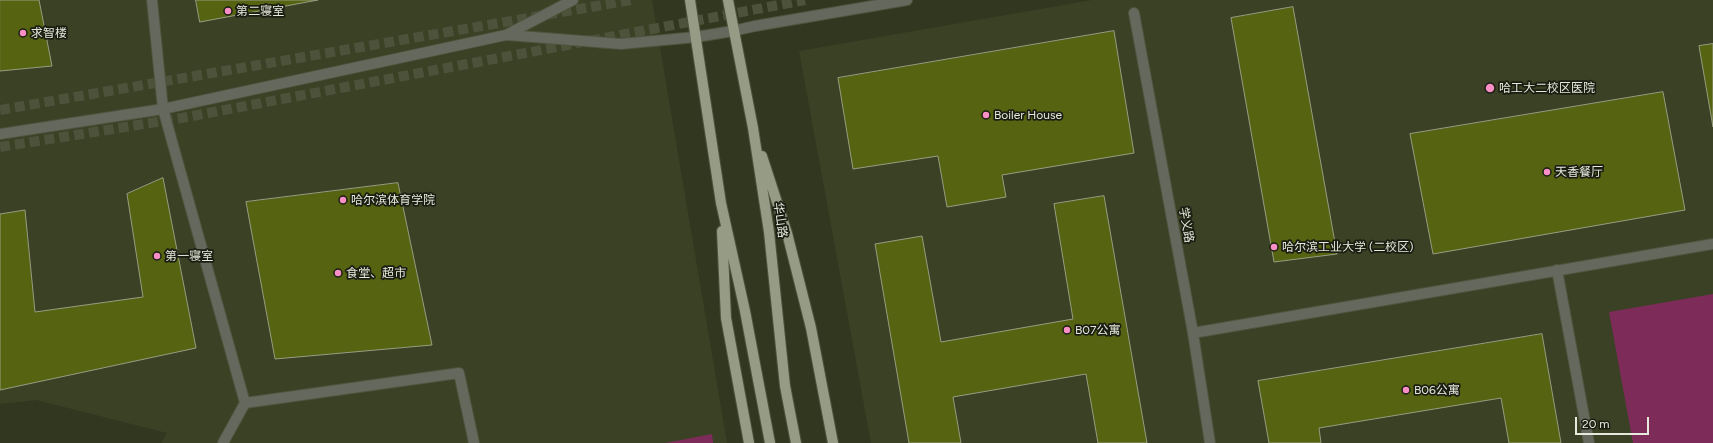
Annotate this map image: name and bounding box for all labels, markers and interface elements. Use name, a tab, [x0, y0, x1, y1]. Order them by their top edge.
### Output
place label: 第二寝室	[236, 4, 284, 18]
marker: 第二寝室	[223, 6, 233, 16]
place label: 求智楼	[31, 26, 67, 40]
marker: 求智楼	[18, 28, 28, 38]
place label: 哈工大二校区医院	[1499, 81, 1595, 95]
marker: 哈工大二校区医院	[1484, 82, 1496, 94]
place label: Boiler House	[994, 108, 1062, 122]
marker: Boiler House	[981, 110, 991, 120]
place label: 天香餐厅	[1555, 165, 1603, 179]
marker: 天香餐厅	[1542, 167, 1552, 177]
place label: 哈尔滨体育学院	[351, 193, 435, 207]
marker: 哈尔滨体育学院	[338, 195, 348, 205]
street label: 华山路	[770, 201, 790, 239]
street label: 学义路	[1176, 206, 1196, 244]
place label: 哈尔滨工业大学 (二校区)	[1282, 240, 1413, 254]
marker: 哈尔滨工业大学 (二校区)	[1269, 242, 1279, 252]
place label: 第一寝室	[165, 249, 213, 263]
marker: 第一寝室	[152, 251, 162, 261]
place label: 食堂、超市	[346, 266, 406, 280]
marker: 食堂、超市	[333, 268, 343, 278]
place label: B07公寓	[1075, 323, 1120, 337]
marker: B07公寓	[1062, 325, 1072, 335]
place label: B06公寓	[1414, 383, 1460, 397]
marker: B06公寓	[1401, 385, 1411, 395]
scale bar	[1577, 409, 1651, 435]
text: 20 m	[1582, 417, 1610, 431]

